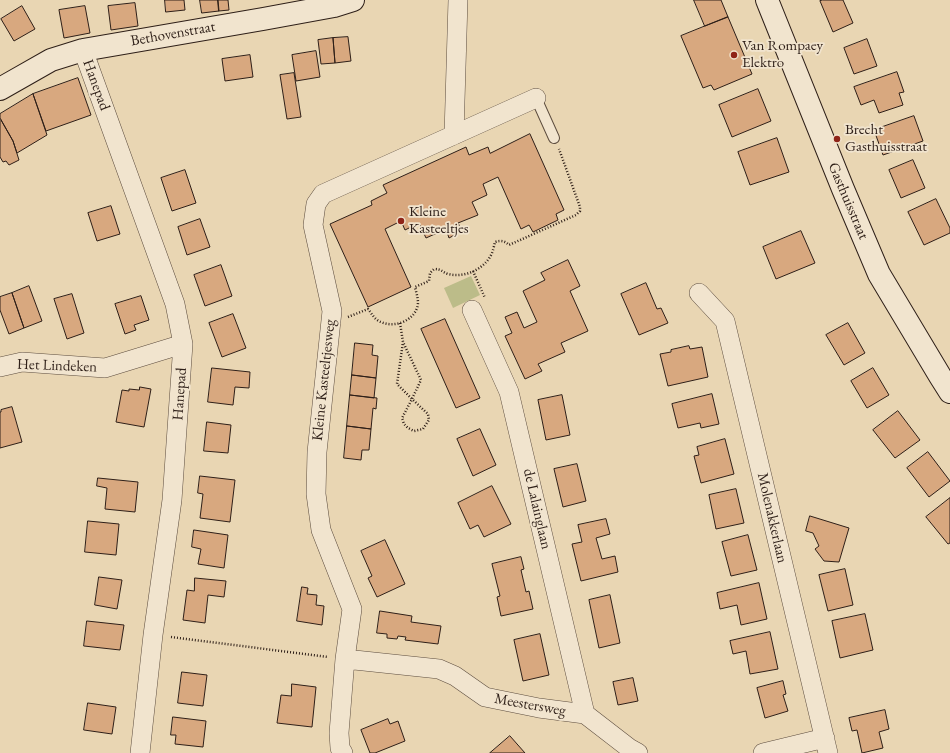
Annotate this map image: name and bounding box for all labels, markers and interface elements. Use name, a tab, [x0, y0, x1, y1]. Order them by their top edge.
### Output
street label: Bethovenstraat	[129, 18, 217, 50]
place label: Van Rompaey Elektro	[742, 37, 823, 72]
marker: Van Rompaey Elektro	[729, 50, 739, 60]
street label: Hanepad	[78, 57, 114, 113]
place label: Brecht Gasthuisstraat	[845, 121, 927, 156]
marker: Brecht Gasthuisstraat	[832, 134, 842, 144]
street label: Gasthuisstraat	[824, 160, 872, 242]
place label: Kleine Kasteeltjes	[409, 203, 469, 238]
marker: Kleine Kasteeltjes	[396, 216, 406, 226]
street label: Kleine Kasteeltjesweg	[309, 318, 339, 442]
street label: Het Lindeken	[17, 356, 97, 376]
street label: Hanepad	[169, 367, 191, 421]
street label: de Lalainglaan	[519, 467, 555, 551]
street label: Molenakkerlaan	[753, 471, 791, 565]
street label: Meestersweg	[493, 690, 567, 720]

